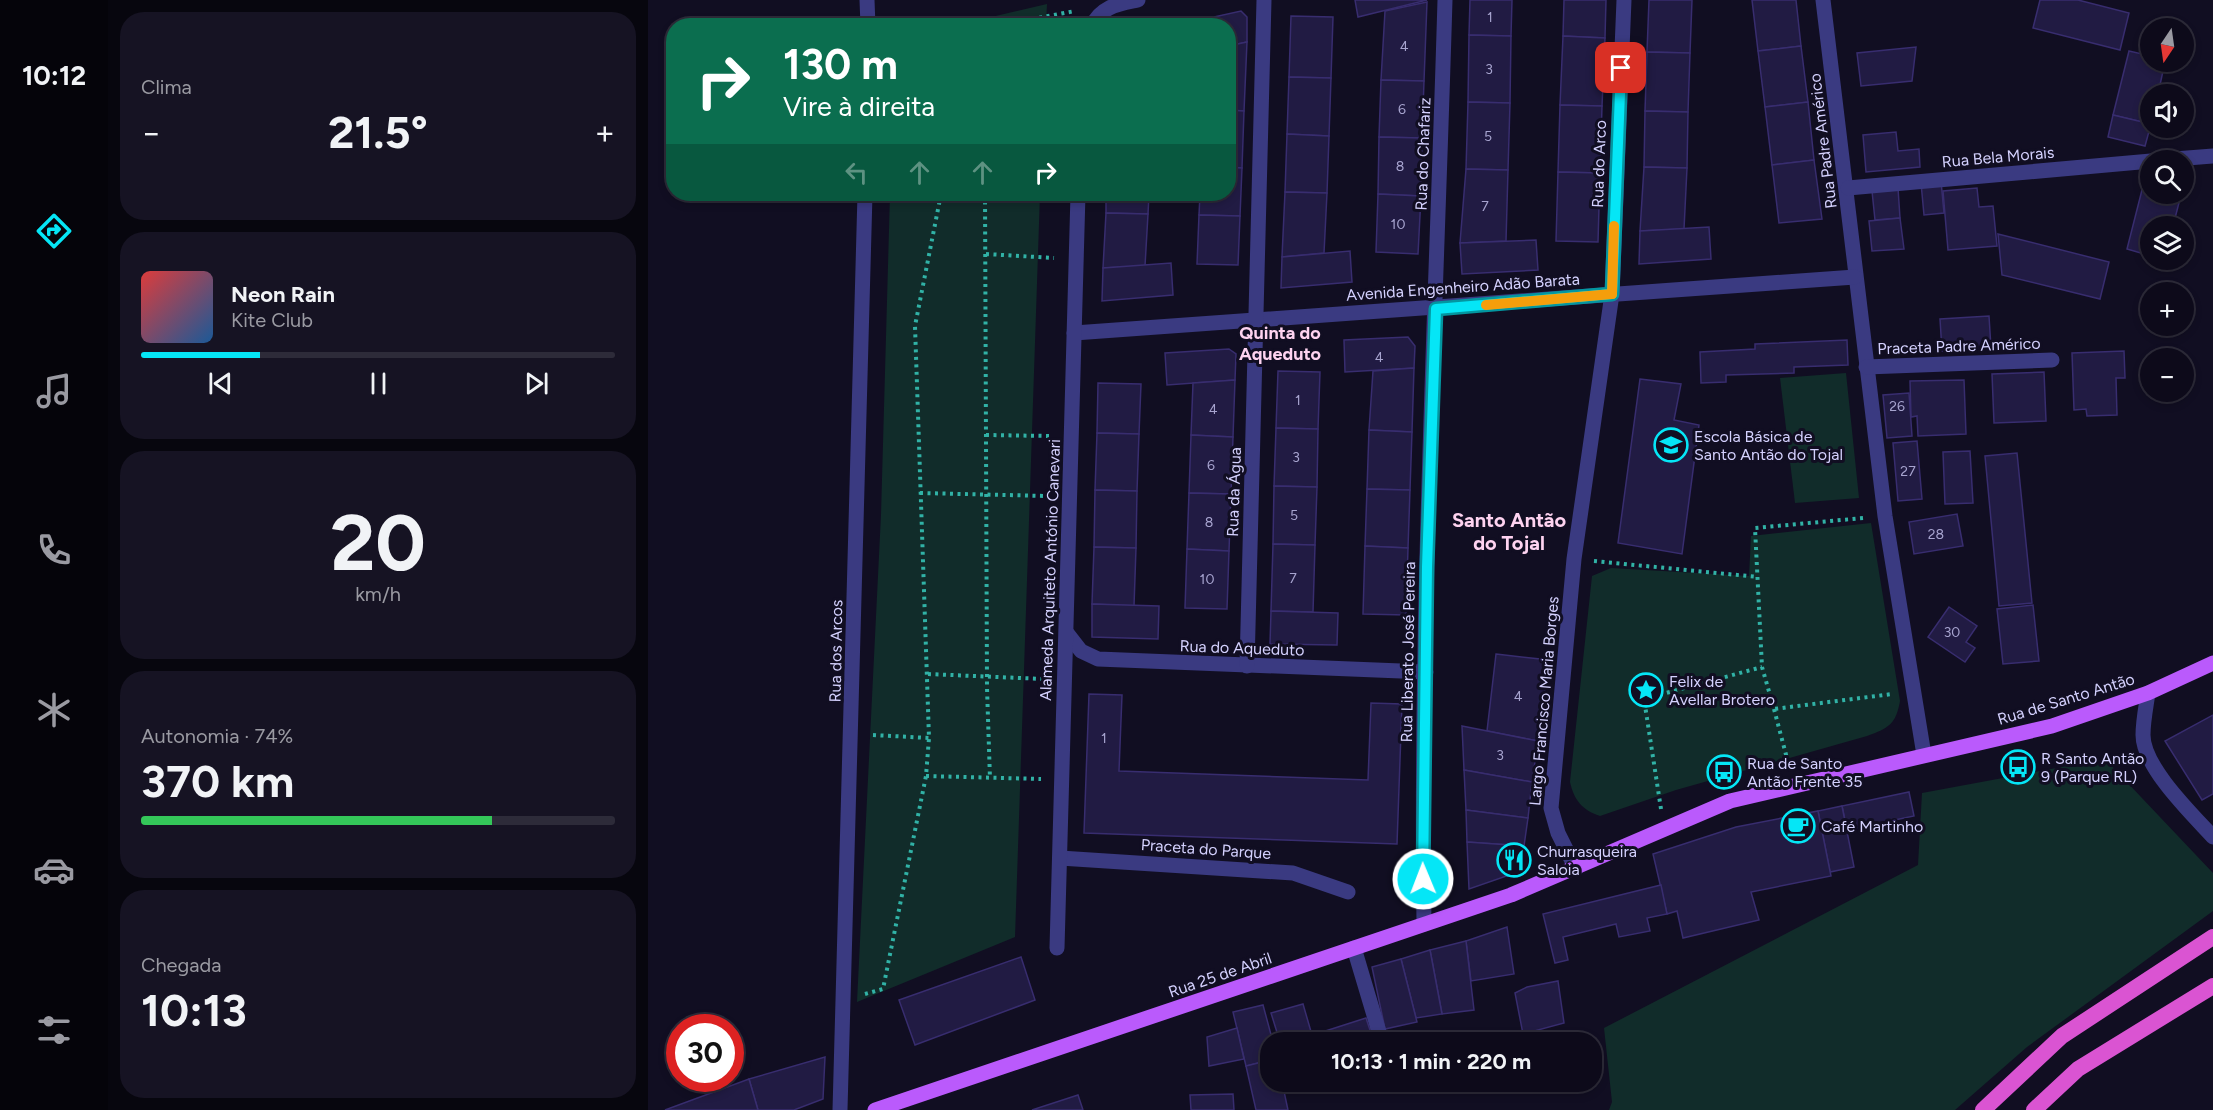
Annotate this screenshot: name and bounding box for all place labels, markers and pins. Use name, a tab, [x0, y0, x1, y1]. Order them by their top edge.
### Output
pin	[1595, 42, 1646, 93]
school or university icon: Escola Básica de Santo Antão do Tojal	[1653, 427, 1689, 463]
place label: Escola Básica de Santo Antão do Tojal	[1694, 427, 1843, 464]
place icon: Felix de Avellar Brotero	[1628, 672, 1664, 708]
place label: Felix de Avellar Brotero	[1669, 672, 1775, 709]
bus stop icon: R Santo Antão 9 (Parque RL)	[2000, 749, 2036, 785]
place label: R Santo Antão 9 (Parque RL)	[2041, 749, 2144, 786]
bus stop icon: Rua de Santo Antão Frente 35	[1706, 754, 1742, 790]
place label: Rua de Santo Antão Frente 35	[1747, 754, 1862, 791]
cafe icon: Café Martinho	[1780, 808, 1816, 844]
place label: Café Martinho	[1821, 817, 1923, 836]
restaurant icon: Churrasqueira Saloia	[1496, 842, 1532, 878]
place label: Churrasqueira Saloia	[1537, 842, 1637, 879]

